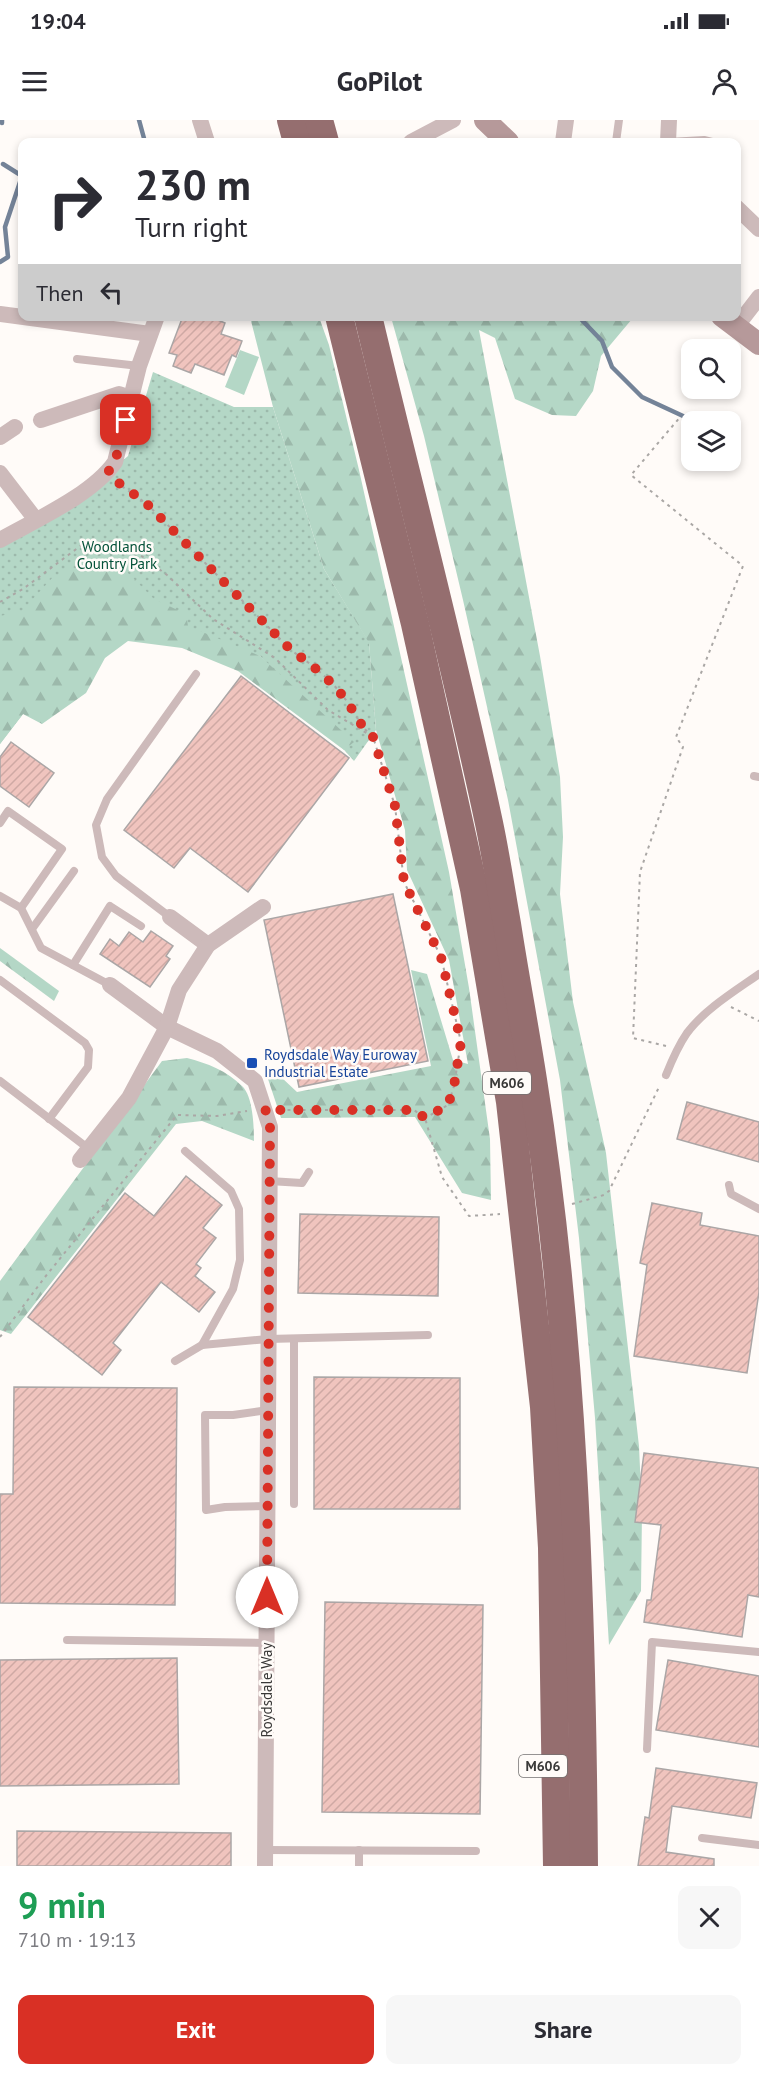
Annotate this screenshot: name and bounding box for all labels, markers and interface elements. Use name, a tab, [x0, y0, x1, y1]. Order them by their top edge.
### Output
text: 19:04	[30, 7, 86, 35]
text: GoPilot	[337, 64, 422, 98]
icon: menu	[18, 65, 51, 98]
icon: person	[708, 65, 741, 98]
text: 230 m	[135, 157, 251, 212]
icon: right	[36, 162, 114, 240]
text: Turn right	[135, 210, 248, 244]
icon: left	[95, 276, 128, 309]
text: Then	[36, 279, 83, 307]
map controls	[681, 339, 741, 471]
button: search	[681, 339, 741, 399]
pin	[100, 394, 151, 445]
icon: arrive	[109, 403, 142, 436]
button: layers	[681, 411, 741, 471]
park label: Woodlands Country Park	[77, 537, 158, 573]
place label: Roydsdale Way Euroway Industrial Estate	[264, 1045, 417, 1081]
marker: Roydsdale Way Euroway Industrial Estate	[245, 1056, 259, 1070]
road number: M606	[483, 1072, 531, 1094]
position arrow	[235, 1565, 299, 1629]
street label: Roydsdale Way	[257, 1643, 276, 1737]
road number: M606	[519, 1755, 567, 1777]
text: 9 min	[18, 1881, 106, 1928]
button: close	[678, 1886, 741, 1949]
text: 710 m · 19:13	[18, 1927, 136, 1953]
button: Exit	[18, 1995, 374, 2064]
button: Share	[386, 1995, 741, 2064]

